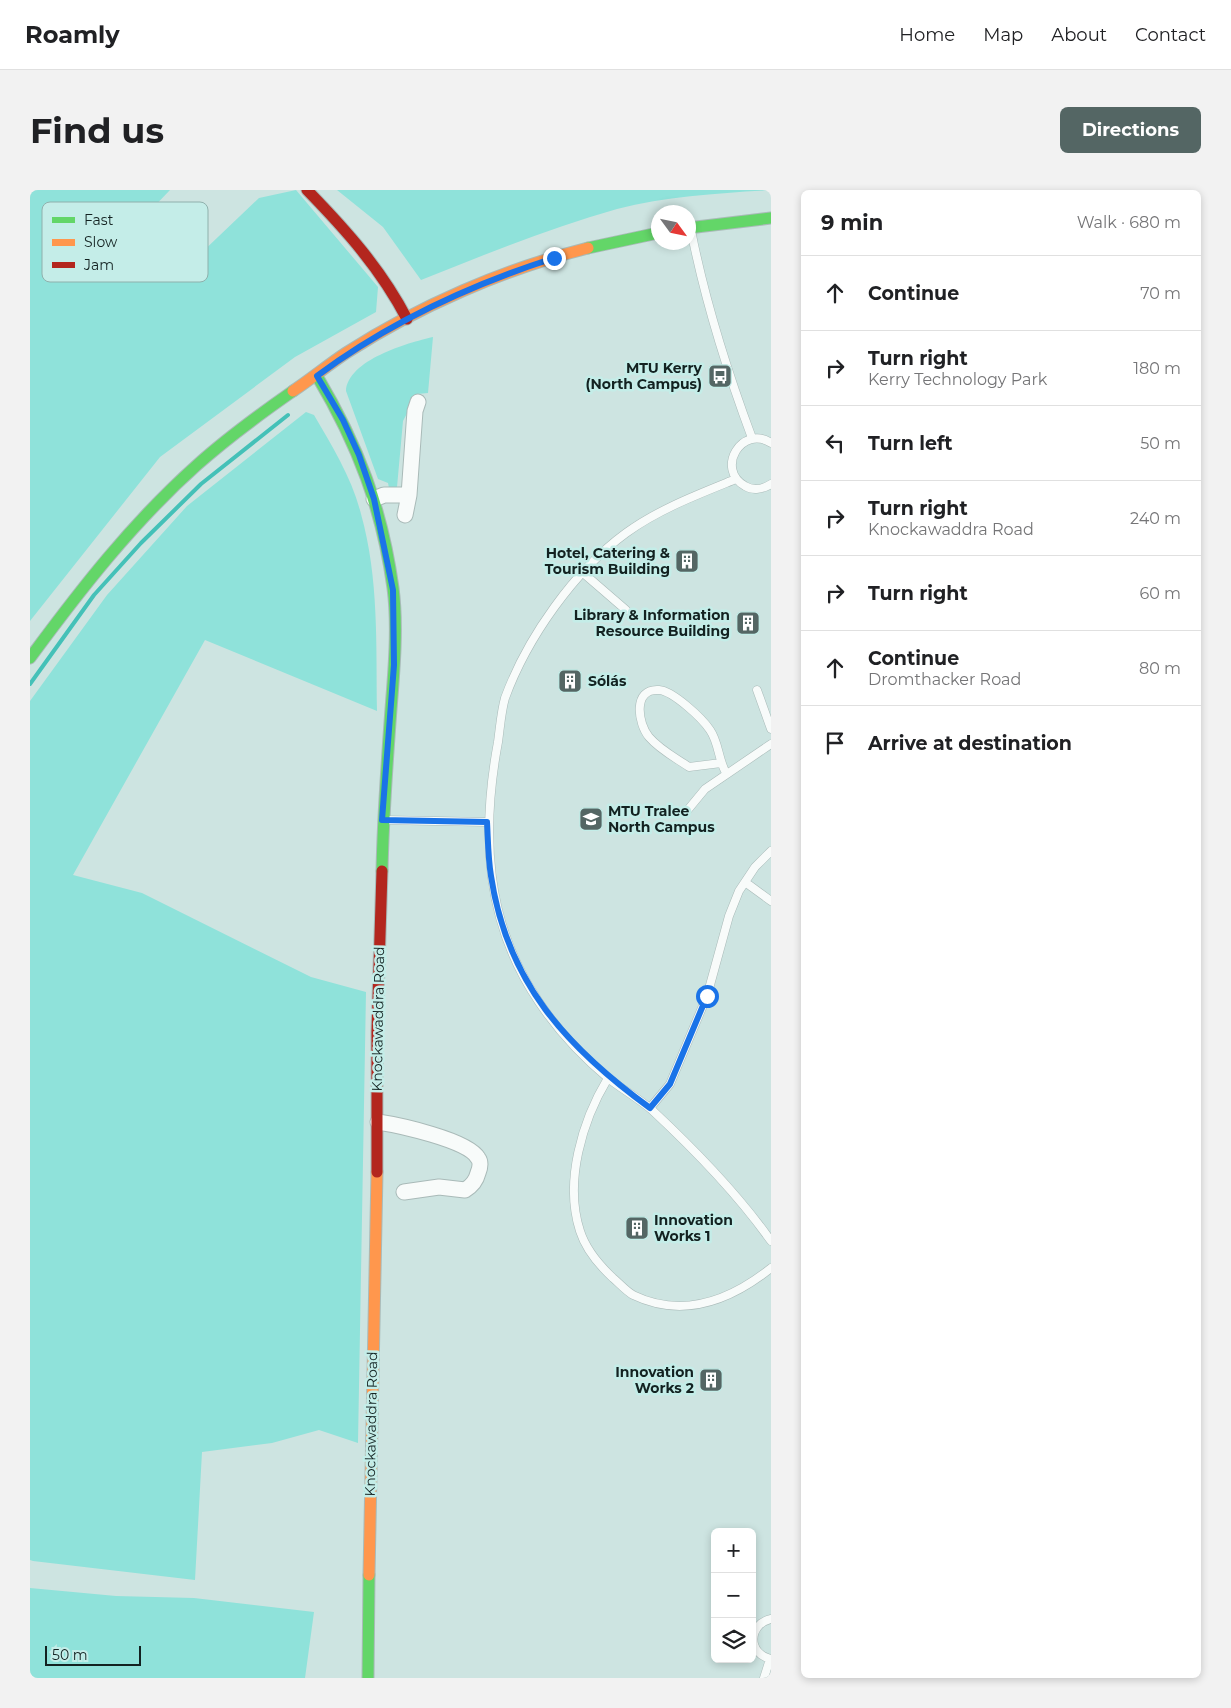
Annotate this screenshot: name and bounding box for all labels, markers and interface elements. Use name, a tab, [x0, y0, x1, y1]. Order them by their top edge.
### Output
text: Roamly	[25, 20, 120, 49]
text: Home	[899, 24, 955, 46]
text: Map	[983, 24, 1023, 46]
text: About	[1051, 24, 1107, 46]
text: Contact	[1135, 24, 1206, 46]
button: Directions	[1060, 107, 1201, 153]
text: Find us	[30, 109, 164, 152]
legend	[42, 202, 208, 282]
north arrow	[651, 205, 696, 250]
text: 9 min	[821, 210, 883, 235]
text: Fast	[84, 211, 114, 229]
text: Walk · 680 m	[1077, 213, 1181, 232]
text: Slow	[84, 233, 118, 251]
route end	[543, 247, 566, 270]
text: Jam	[83, 256, 114, 274]
icon: ahead	[821, 279, 849, 307]
text: Continue	[868, 282, 959, 305]
text: 70 m	[1140, 284, 1181, 303]
text: Turn right	[868, 347, 968, 370]
icon: right	[821, 354, 849, 382]
place label: MTU Kerry (North Campus)	[585, 359, 703, 393]
text: 180 m	[1133, 359, 1181, 378]
bus stop icon: MTU Kerry (North Campus)	[707, 363, 733, 389]
text: Kerry Technology Park	[868, 370, 1047, 389]
icon: left	[821, 429, 849, 457]
text: Turn left	[868, 432, 953, 455]
text: 50 m	[1140, 434, 1181, 453]
text: Turn right	[868, 497, 968, 520]
icon: right	[821, 504, 849, 532]
text: 240 m	[1130, 509, 1181, 528]
text: Knockawaddra Road	[868, 520, 1034, 539]
place label: Hotel, Catering & Tourism Building	[545, 544, 670, 578]
building icon: Hotel, Catering & Tourism Building	[674, 548, 700, 574]
icon: right	[821, 579, 849, 607]
text: Turn right	[868, 582, 968, 605]
text: 60 m	[1139, 584, 1181, 603]
place label: Library & Information Resource Building	[574, 606, 730, 640]
building icon: Library & Information Resource Building	[735, 610, 761, 636]
text: Continue	[868, 647, 959, 670]
icon: ahead	[821, 654, 849, 682]
text: 80 m	[1139, 659, 1181, 678]
building icon: Sólás	[557, 668, 583, 694]
text: Dromthacker Road	[868, 670, 1021, 689]
place label: Sólás	[588, 672, 627, 690]
icon: arrive	[821, 729, 849, 757]
text: Arrive at destination	[868, 732, 1072, 755]
place label: MTU Tralee North Campus	[608, 802, 715, 836]
school or university icon: MTU Tralee North Campus	[578, 806, 604, 832]
street label: Knockawaddra Road	[368, 946, 388, 1092]
route start	[696, 985, 719, 1008]
place label: Innovation Works 1	[654, 1211, 733, 1245]
building icon: Innovation Works 1	[624, 1215, 650, 1241]
street label: Knockawaddra Road	[361, 1351, 381, 1497]
place label: Innovation Works 2	[615, 1363, 694, 1397]
building icon: Innovation Works 2	[698, 1367, 724, 1393]
map controls	[711, 1528, 756, 1663]
button: +	[711, 1528, 756, 1573]
button: −	[711, 1573, 756, 1618]
button: layers	[711, 1618, 756, 1663]
scale bar	[45, 1643, 141, 1666]
text: 50 m	[52, 1646, 88, 1664]

